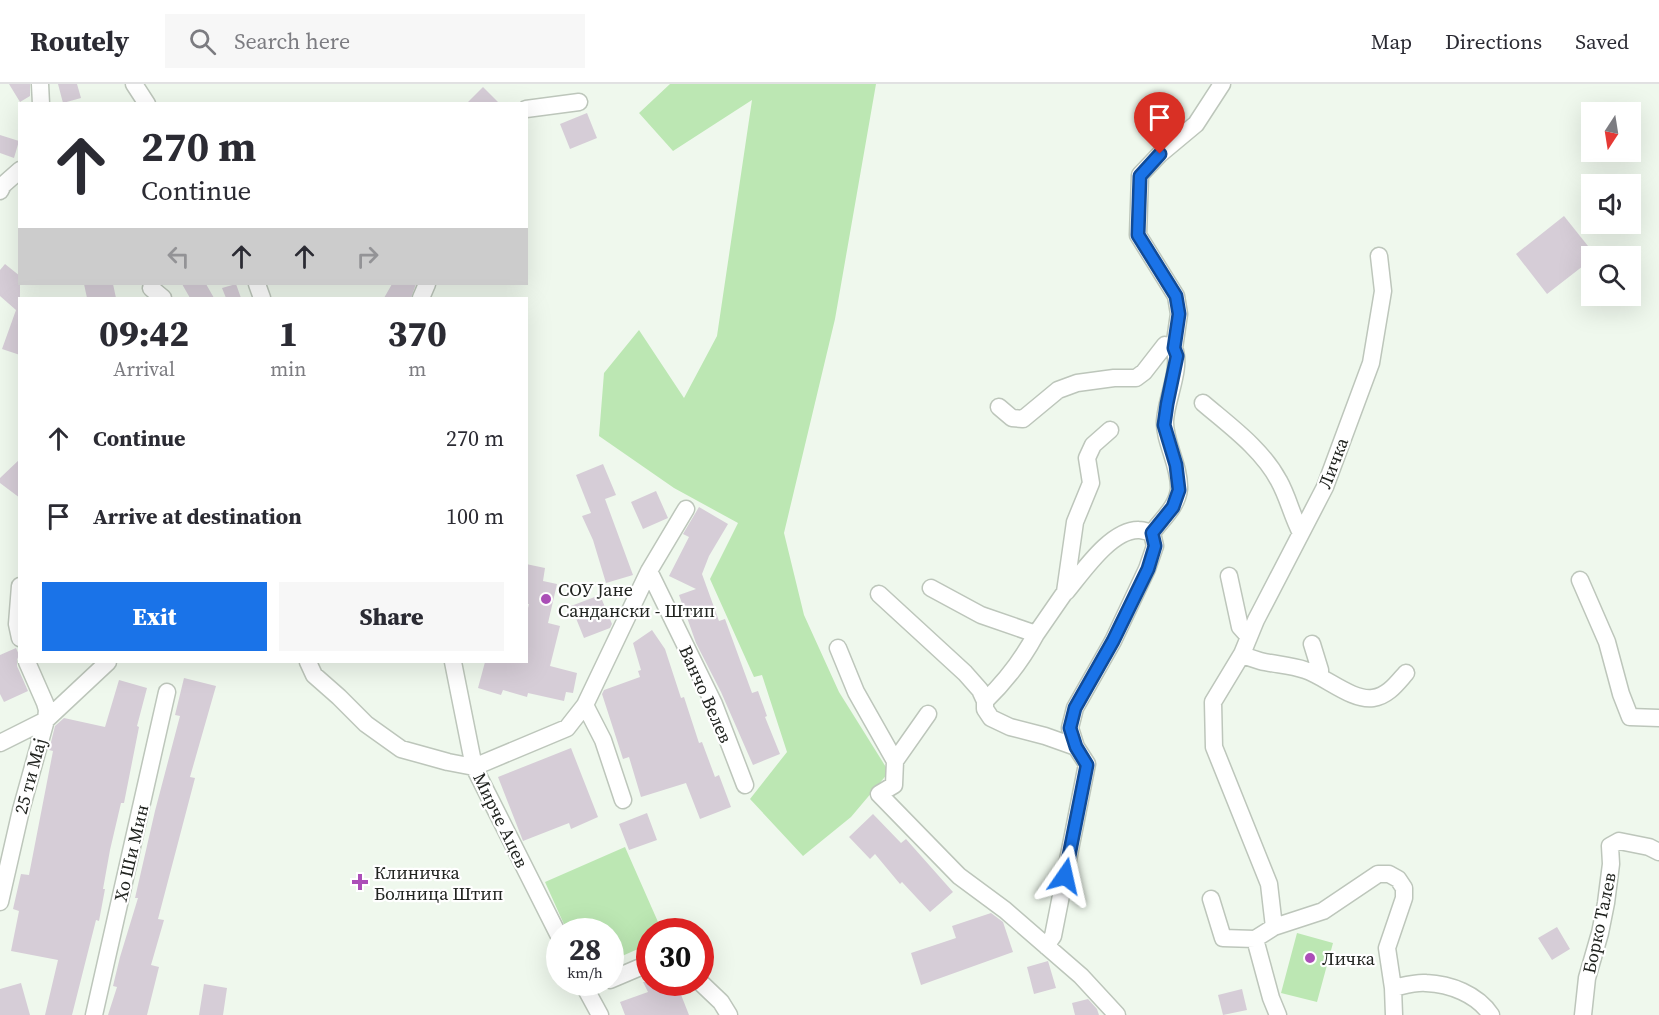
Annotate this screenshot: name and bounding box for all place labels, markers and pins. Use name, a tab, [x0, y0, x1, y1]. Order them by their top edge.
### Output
pin	[1134, 92, 1185, 154]
place label: СОУ Јане Сандански - Штип	[558, 577, 715, 623]
marker: СОУ Јане Сандански - Штип	[539, 592, 553, 606]
place label: Клиничка Болница Штип	[374, 860, 503, 906]
marker: Клиничка Болница Штип	[351, 873, 369, 891]
place label: Личка	[1322, 946, 1376, 971]
marker: Личка	[1303, 951, 1317, 965]

